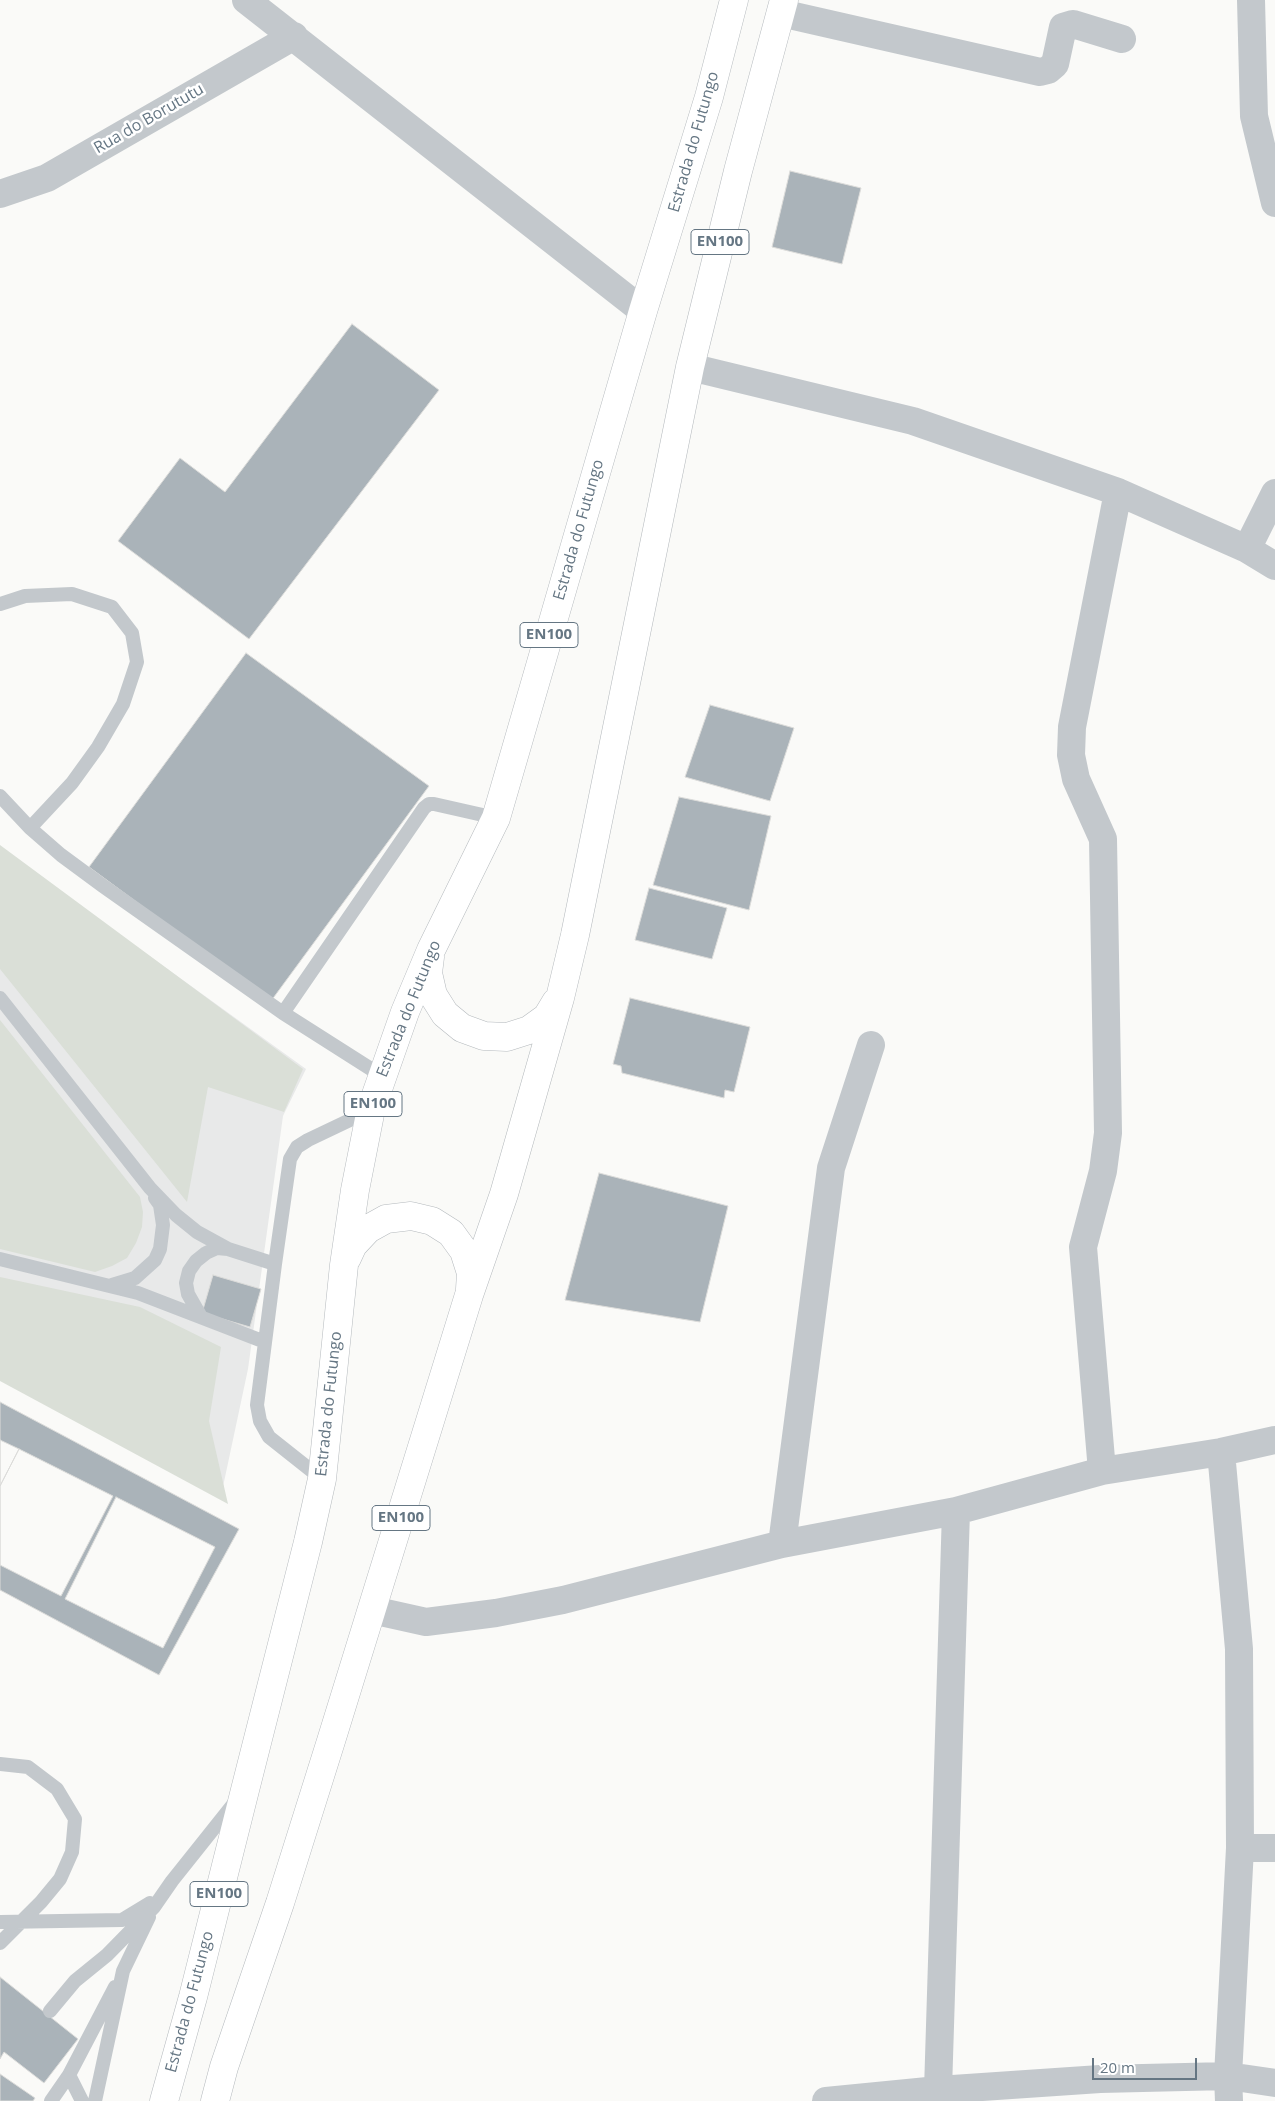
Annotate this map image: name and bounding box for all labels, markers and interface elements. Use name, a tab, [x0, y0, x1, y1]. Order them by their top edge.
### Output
street label: Estrada do Futungo	[665, 69, 723, 215]
street label: Rua do Borututu	[91, 80, 207, 158]
road number: EN100	[691, 230, 749, 254]
street label: Estrada do Futungo	[550, 457, 608, 603]
road number: EN100	[520, 622, 578, 648]
street label: Estrada do Futungo	[373, 938, 445, 1080]
road number: EN100	[344, 1092, 402, 1116]
street label: Estrada do Futungo	[312, 1331, 346, 1477]
road number: EN100	[372, 1506, 430, 1530]
road number: EN100	[190, 1882, 248, 1906]
street label: Estrada do Futungo	[162, 1929, 218, 2075]
scale bar	[1095, 2048, 1200, 2080]
text: 20 m	[1100, 2057, 1135, 2077]

